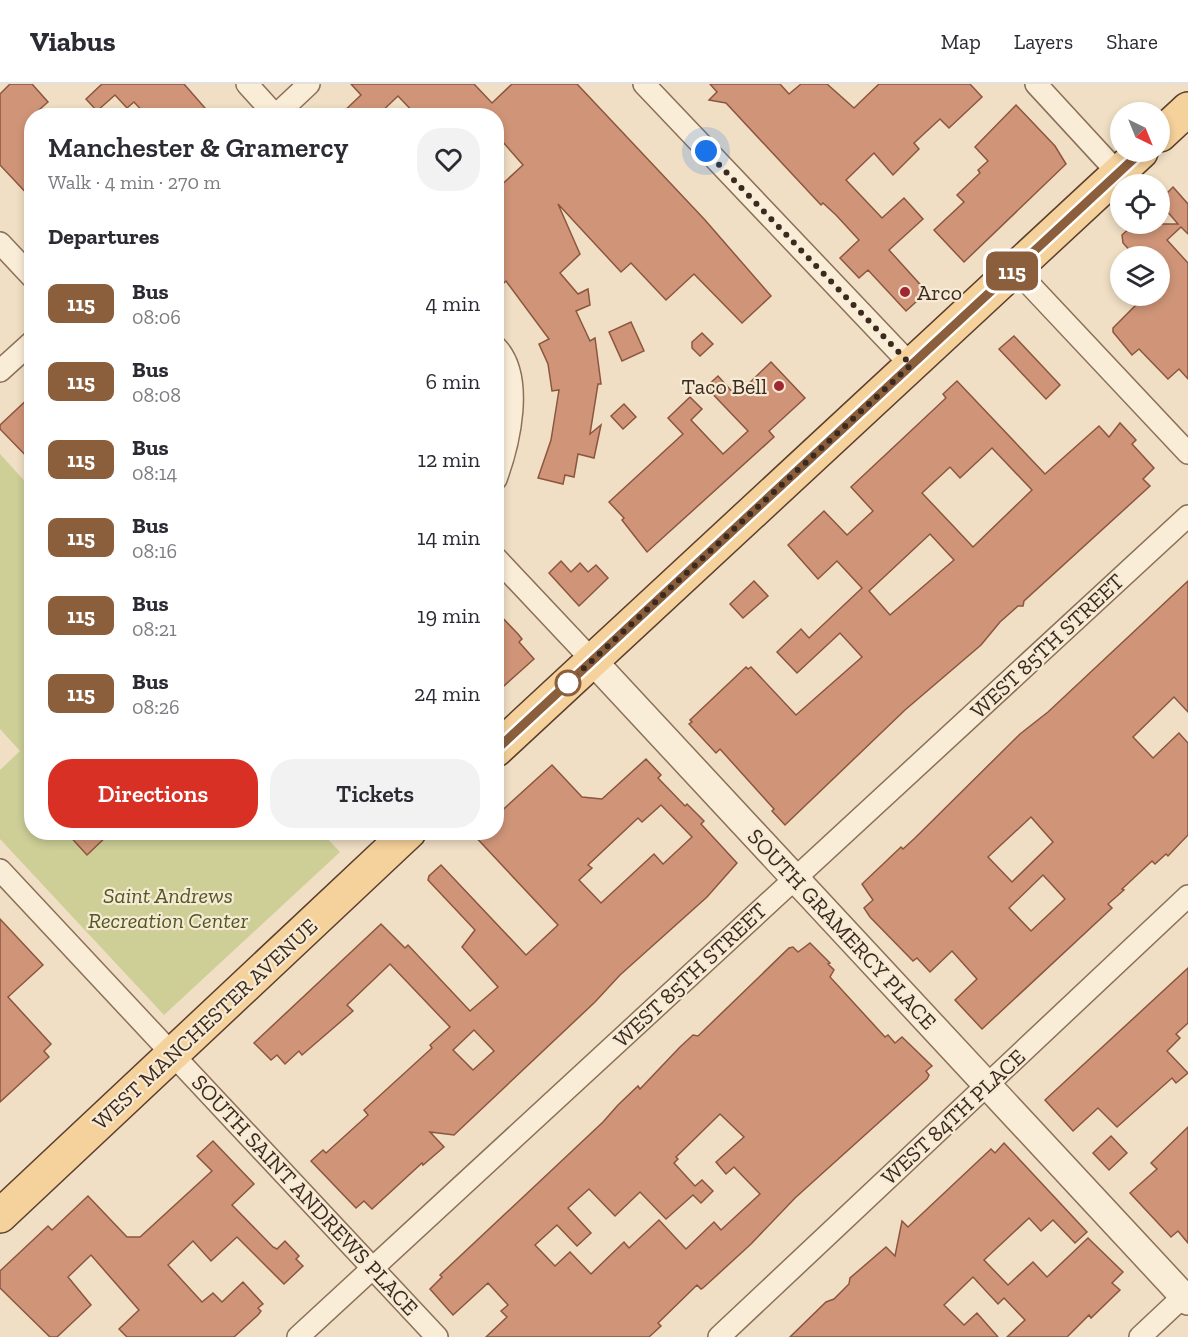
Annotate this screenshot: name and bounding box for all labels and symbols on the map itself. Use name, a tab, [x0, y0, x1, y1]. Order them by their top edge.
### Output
north arrow	[1110, 102, 1170, 162]
your location	[691, 136, 721, 166]
line badge: 115	[978, 252, 1046, 291]
place label: Arco	[917, 279, 962, 306]
marker: Arco	[898, 285, 912, 299]
place label: Taco Bell	[682, 373, 767, 400]
marker: Taco Bell	[772, 379, 786, 393]
street label: WEST 85TH STREET	[965, 568, 1130, 724]
unlabelled marker	[555, 670, 581, 696]
street label: SOUTH GRAMERCY PLACE	[742, 823, 942, 1035]
park label: Saint Andrews Recreation Center	[88, 882, 248, 934]
street label: WEST 85TH STREET	[608, 897, 773, 1053]
street label: WEST MANCHESTER AVENUE	[87, 913, 323, 1135]
street label: WEST 84TH PLACE	[875, 1043, 1031, 1191]
street label: SOUTH SAINT ANDREWS PLACE	[186, 1069, 424, 1321]

